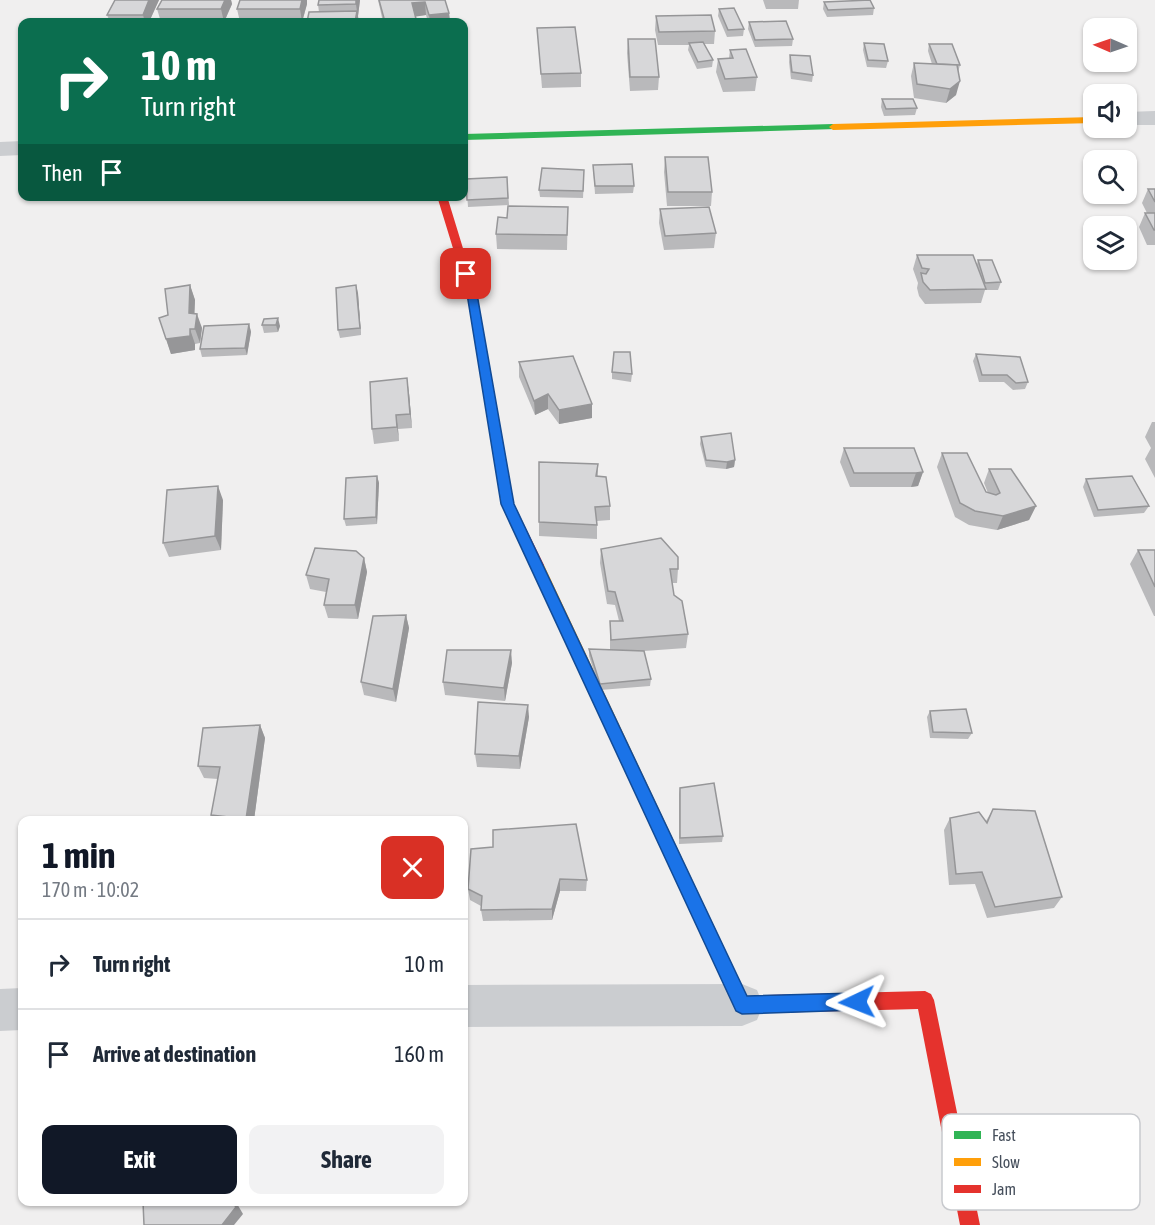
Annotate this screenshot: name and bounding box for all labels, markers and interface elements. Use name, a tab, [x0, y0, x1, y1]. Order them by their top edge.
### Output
north arrow	[1083, 18, 1137, 72]
map controls	[1083, 18, 1137, 270]
text: 10 m	[141, 41, 216, 89]
icon: right	[42, 42, 120, 120]
button: sound	[1083, 84, 1137, 138]
text: Turn right	[141, 91, 236, 122]
button: search	[1083, 150, 1137, 204]
icon: arrive	[95, 156, 128, 189]
text: Then	[42, 160, 83, 186]
button: layers	[1083, 216, 1137, 270]
pin	[440, 248, 491, 299]
icon: arrive	[449, 257, 482, 290]
text: 1 min	[42, 834, 116, 876]
button: close	[381, 836, 444, 899]
text: 170 m · 10:02	[42, 878, 139, 901]
icon: right	[42, 948, 75, 981]
text: Turn right	[93, 951, 170, 977]
text: 10 m	[404, 951, 444, 977]
position arrow	[825, 970, 889, 1034]
icon: arrive	[42, 1038, 75, 1071]
text: Arrive at destination	[93, 1041, 256, 1067]
text: 160 m	[394, 1041, 444, 1067]
legend	[942, 1114, 1140, 1210]
button: Exit	[42, 1125, 237, 1194]
button: Share	[249, 1125, 444, 1194]
text: Fast	[992, 1126, 1016, 1144]
text: Slow	[992, 1153, 1020, 1171]
text: Jam	[992, 1180, 1016, 1198]

